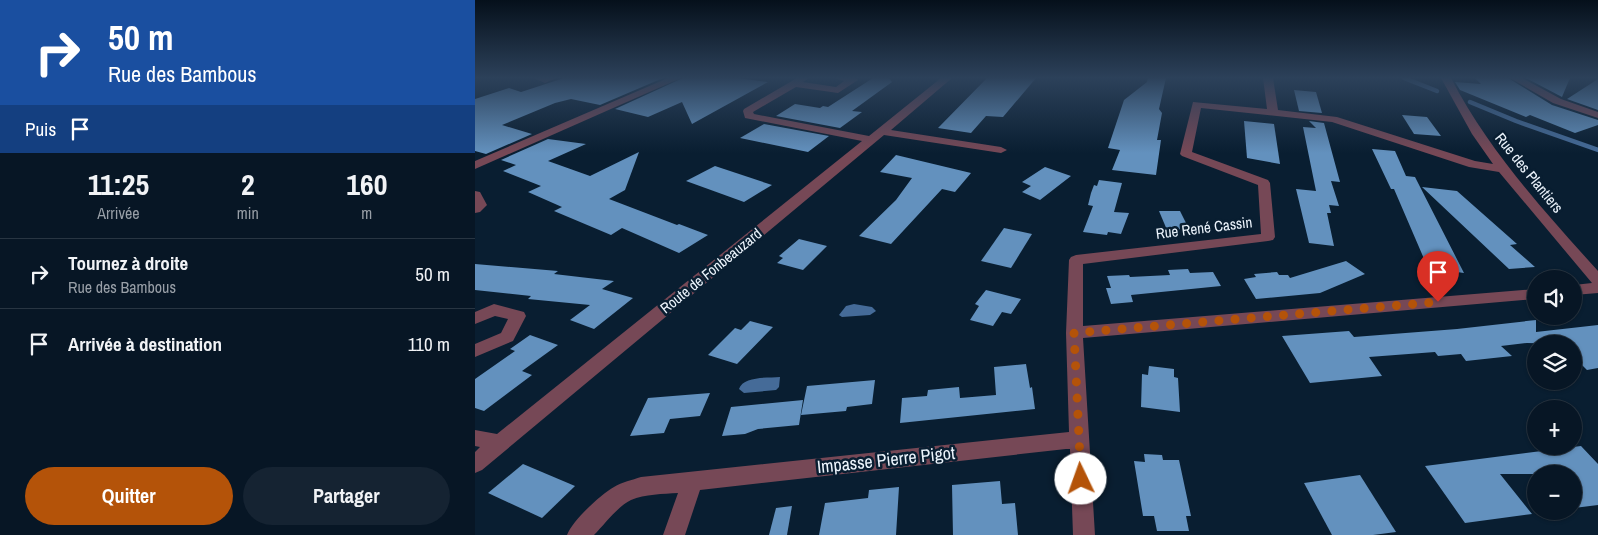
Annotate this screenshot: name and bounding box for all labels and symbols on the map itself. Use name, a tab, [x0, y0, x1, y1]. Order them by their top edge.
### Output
street label: Rue des Plantiers	[1490, 128, 1568, 217]
street label: Rue René Cassin	[1154, 211, 1253, 244]
street label: Route de Fonbeauzard	[655, 223, 766, 318]
pin	[1417, 251, 1459, 302]
street label: Impasse Pierre Pigot	[816, 440, 956, 479]
position arrow	[1054, 452, 1106, 504]

